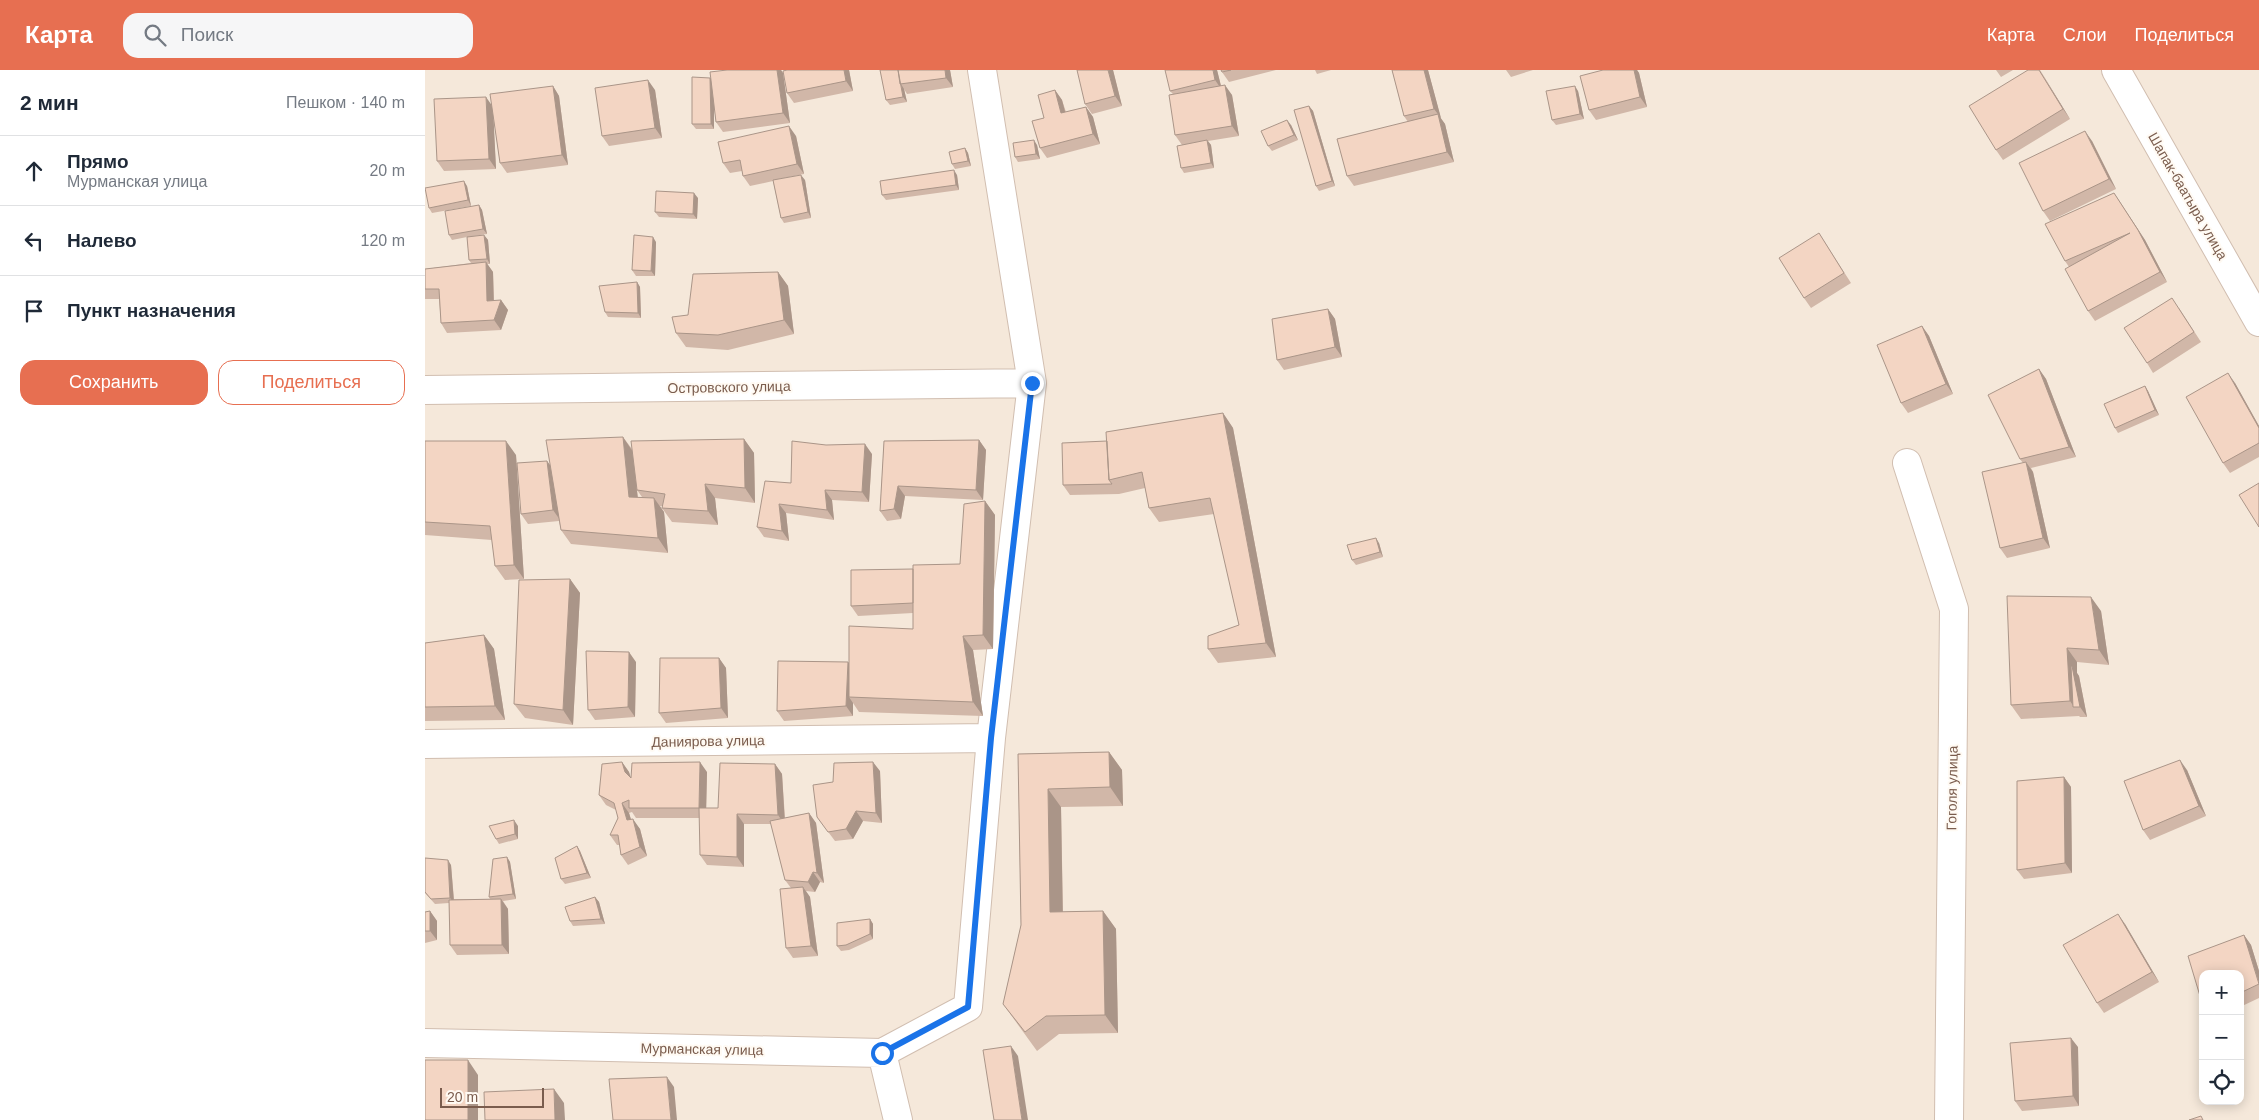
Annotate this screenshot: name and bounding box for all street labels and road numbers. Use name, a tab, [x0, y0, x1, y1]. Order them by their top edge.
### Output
street label: Шапак-баатыра улица	[2145, 130, 2231, 263]
street label: Островского улица	[667, 378, 791, 396]
street label: Даниярова улица	[651, 732, 765, 750]
street label: Гоголя улица	[1943, 745, 1961, 831]
street label: Мурманская улица	[640, 1040, 764, 1058]

